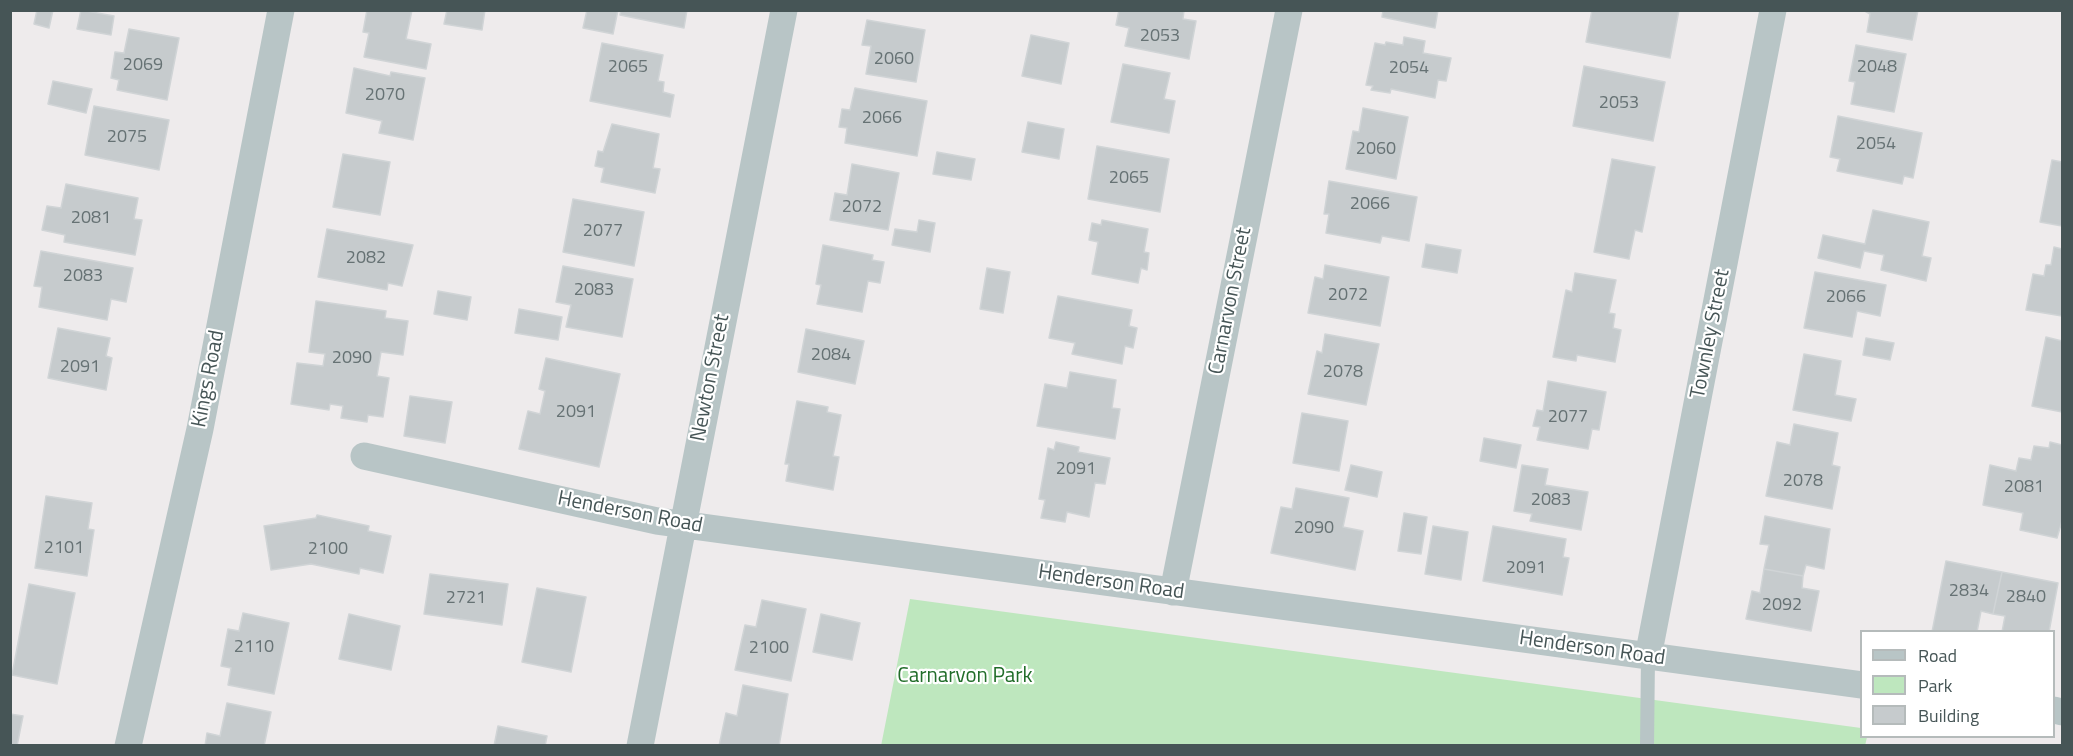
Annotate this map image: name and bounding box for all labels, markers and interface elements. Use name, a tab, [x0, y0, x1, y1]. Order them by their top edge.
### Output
house number: 2053	[1140, 26, 1180, 48]
house number: 2060	[874, 49, 914, 71]
house number: 2069	[123, 55, 163, 77]
house number: 2065	[608, 57, 648, 79]
house number: 2048	[1857, 57, 1897, 79]
house number: 2054	[1389, 58, 1429, 80]
house number: 2070	[365, 85, 405, 107]
house number: 2053	[1599, 93, 1639, 115]
house number: 2066	[862, 108, 902, 130]
house number: 2075	[107, 127, 147, 149]
house number: 2054	[1856, 134, 1896, 156]
house number: 2060	[1356, 139, 1396, 161]
house number: 2065	[1109, 168, 1149, 190]
house number: 2066	[1350, 194, 1390, 216]
house number: 2072	[842, 197, 882, 219]
house number: 2081	[71, 208, 111, 230]
house number: 2077	[583, 221, 623, 243]
street label: Carnarvon Street	[1204, 225, 1258, 377]
house number: 2082	[346, 248, 386, 270]
house number: 2083	[63, 266, 103, 288]
street label: Townley Street	[1686, 267, 1736, 401]
house number: 2083	[574, 280, 614, 302]
house number: 2072	[1328, 285, 1368, 307]
house number: 2066	[1826, 287, 1866, 309]
street label: Newton Street	[686, 312, 736, 444]
street label: Kings Road	[187, 328, 231, 430]
house number: 2084	[811, 345, 851, 367]
house number: 2090	[332, 348, 372, 370]
house number: 2091	[60, 357, 100, 379]
house number: 2078	[1323, 362, 1363, 384]
house number: 2091	[556, 402, 596, 424]
house number: 2077	[1548, 407, 1588, 429]
house number: 2091	[1056, 459, 1096, 481]
house number: 2078	[1783, 471, 1823, 493]
house number: 2081	[2004, 477, 2044, 499]
street label: Henderson Road	[555, 487, 705, 539]
house number: 2083	[1531, 490, 1571, 512]
house number: 2090	[1294, 518, 1334, 540]
house number: 2101	[44, 538, 84, 560]
house number: 2100	[308, 539, 348, 561]
house number: 2091	[1506, 558, 1546, 580]
street label: Henderson Road	[1036, 560, 1186, 606]
house number: 2834	[1949, 581, 1989, 603]
house number: 2840	[2006, 587, 2046, 609]
house number: 2721	[446, 588, 486, 610]
house number: 2092	[1762, 595, 1802, 617]
street label: Henderson Road	[1517, 626, 1667, 672]
legend	[1860, 630, 2055, 738]
house number: 2110	[234, 637, 274, 659]
house number: 2100	[749, 638, 789, 660]
text: Road	[1918, 642, 1957, 669]
park label: Carnarvon Park	[897, 664, 1033, 690]
text: Park	[1918, 672, 1952, 699]
text: Building	[1918, 702, 1979, 729]

